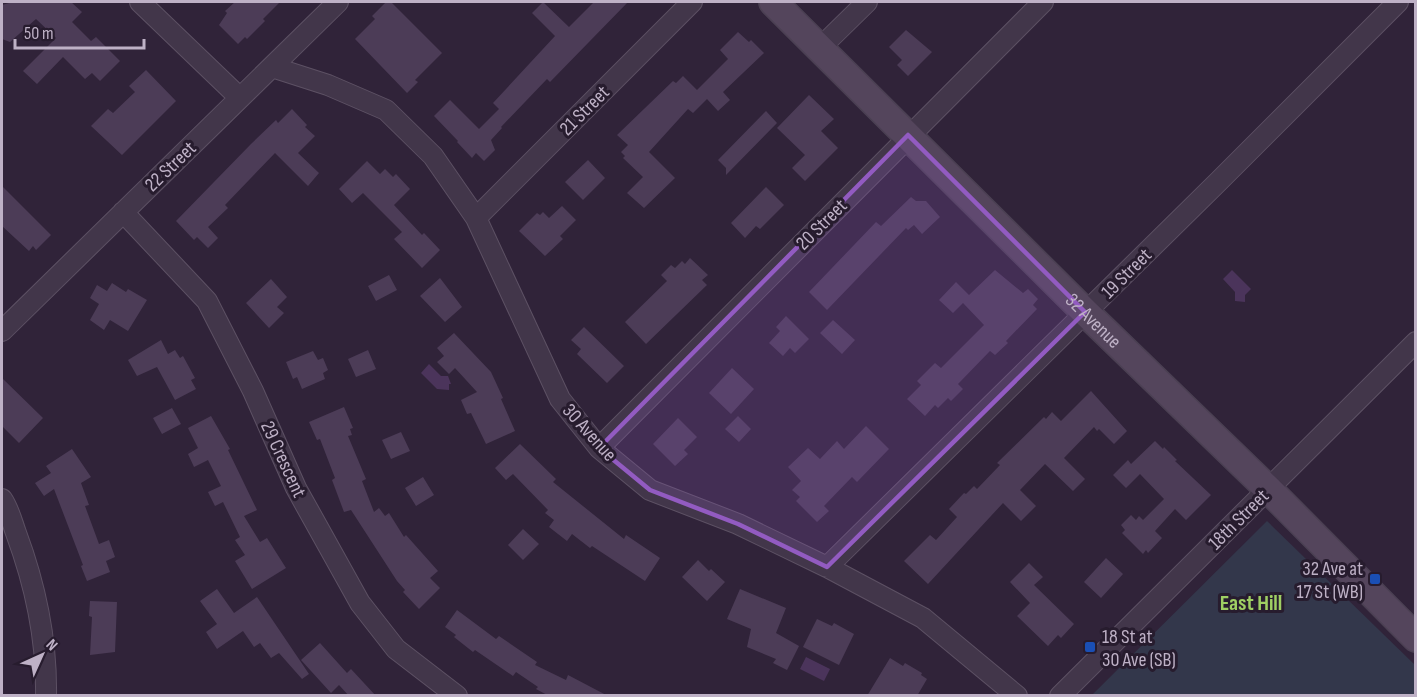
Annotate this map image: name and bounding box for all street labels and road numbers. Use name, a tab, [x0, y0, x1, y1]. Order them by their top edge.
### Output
street label: 21 Street	[555, 81, 615, 141]
street label: 22 Street	[140, 137, 201, 197]
street label: 20 Street	[791, 194, 852, 255]
street label: 19 Street	[1097, 244, 1157, 304]
street label: 32 Avenue	[1060, 289, 1126, 354]
street label: 30 Avenue	[557, 399, 621, 466]
street label: 29 Crescent	[255, 418, 311, 501]
street label: 18th Street	[1203, 484, 1274, 555]

